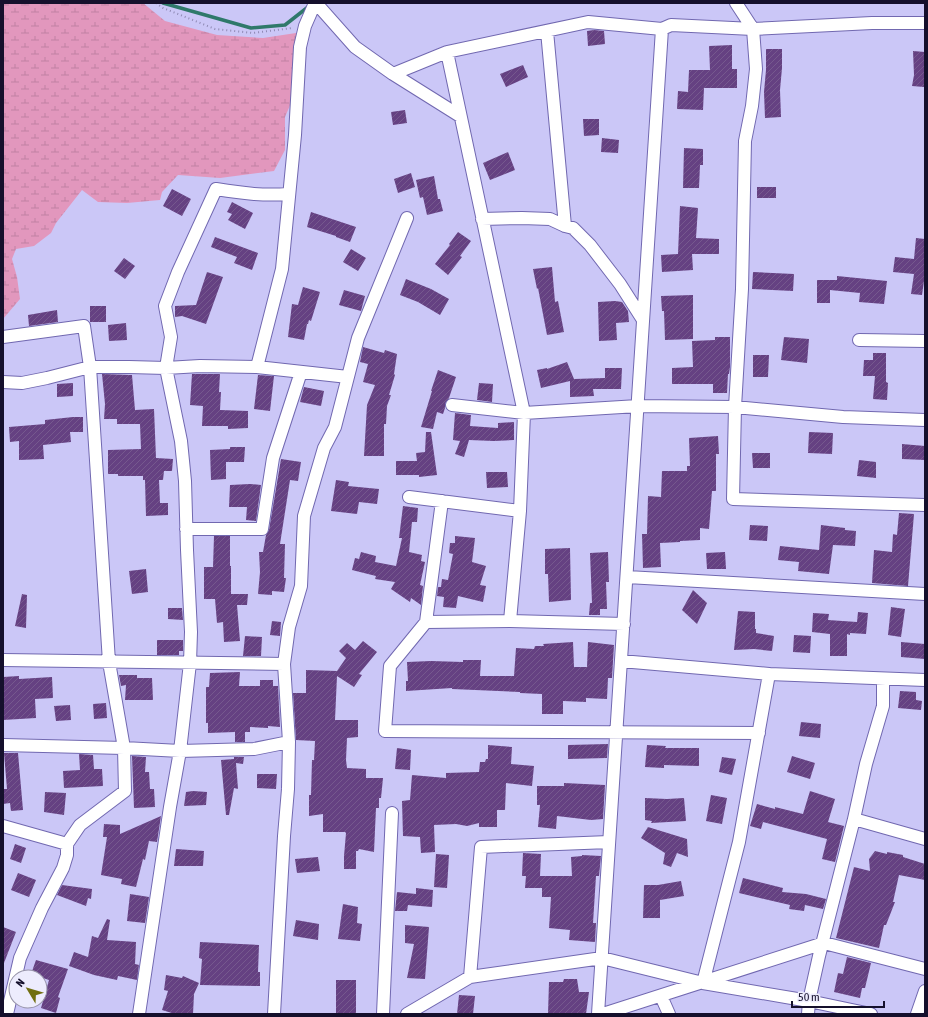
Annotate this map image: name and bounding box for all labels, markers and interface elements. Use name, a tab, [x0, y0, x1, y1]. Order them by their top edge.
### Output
north arrow	[8, 969, 48, 1009]
text: N	[13, 977, 27, 989]
scale bar	[792, 983, 884, 1009]
text: 50 m	[798, 990, 820, 1004]

